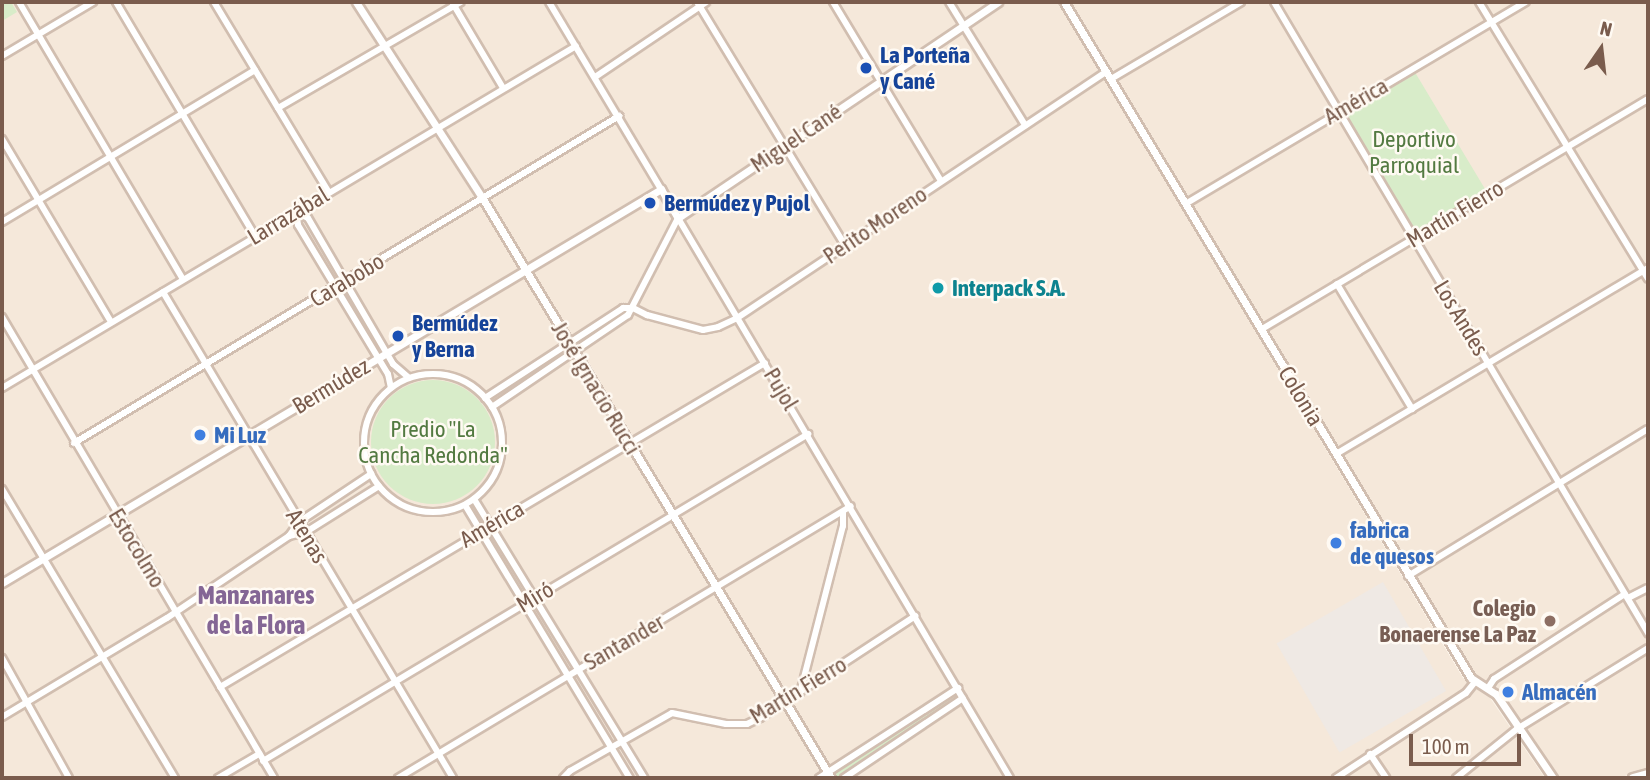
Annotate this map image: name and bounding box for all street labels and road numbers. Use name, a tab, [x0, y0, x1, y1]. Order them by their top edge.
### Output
street label: América	[1319, 72, 1393, 130]
street label: Miguel Cané	[745, 97, 847, 179]
street label: Martín Fierro	[1401, 174, 1509, 254]
street label: Perito Moreno	[818, 180, 932, 270]
street label: Larrazábal	[242, 181, 334, 251]
street label: Carabobo	[305, 247, 389, 313]
street label: Los Andes	[1428, 275, 1494, 361]
street label: José Ignacio Rucci	[546, 317, 646, 459]
street label: Bermúdez	[287, 352, 375, 420]
street label: Colonia	[1272, 361, 1330, 431]
street label: Pujol	[758, 363, 804, 415]
street label: América	[455, 495, 529, 553]
street label: Estocolmo	[103, 503, 171, 593]
street label: Atenas	[280, 504, 334, 568]
street label: Miró	[511, 575, 559, 619]
street label: Santander	[579, 608, 669, 676]
street label: Martín Fierro	[744, 650, 852, 730]

